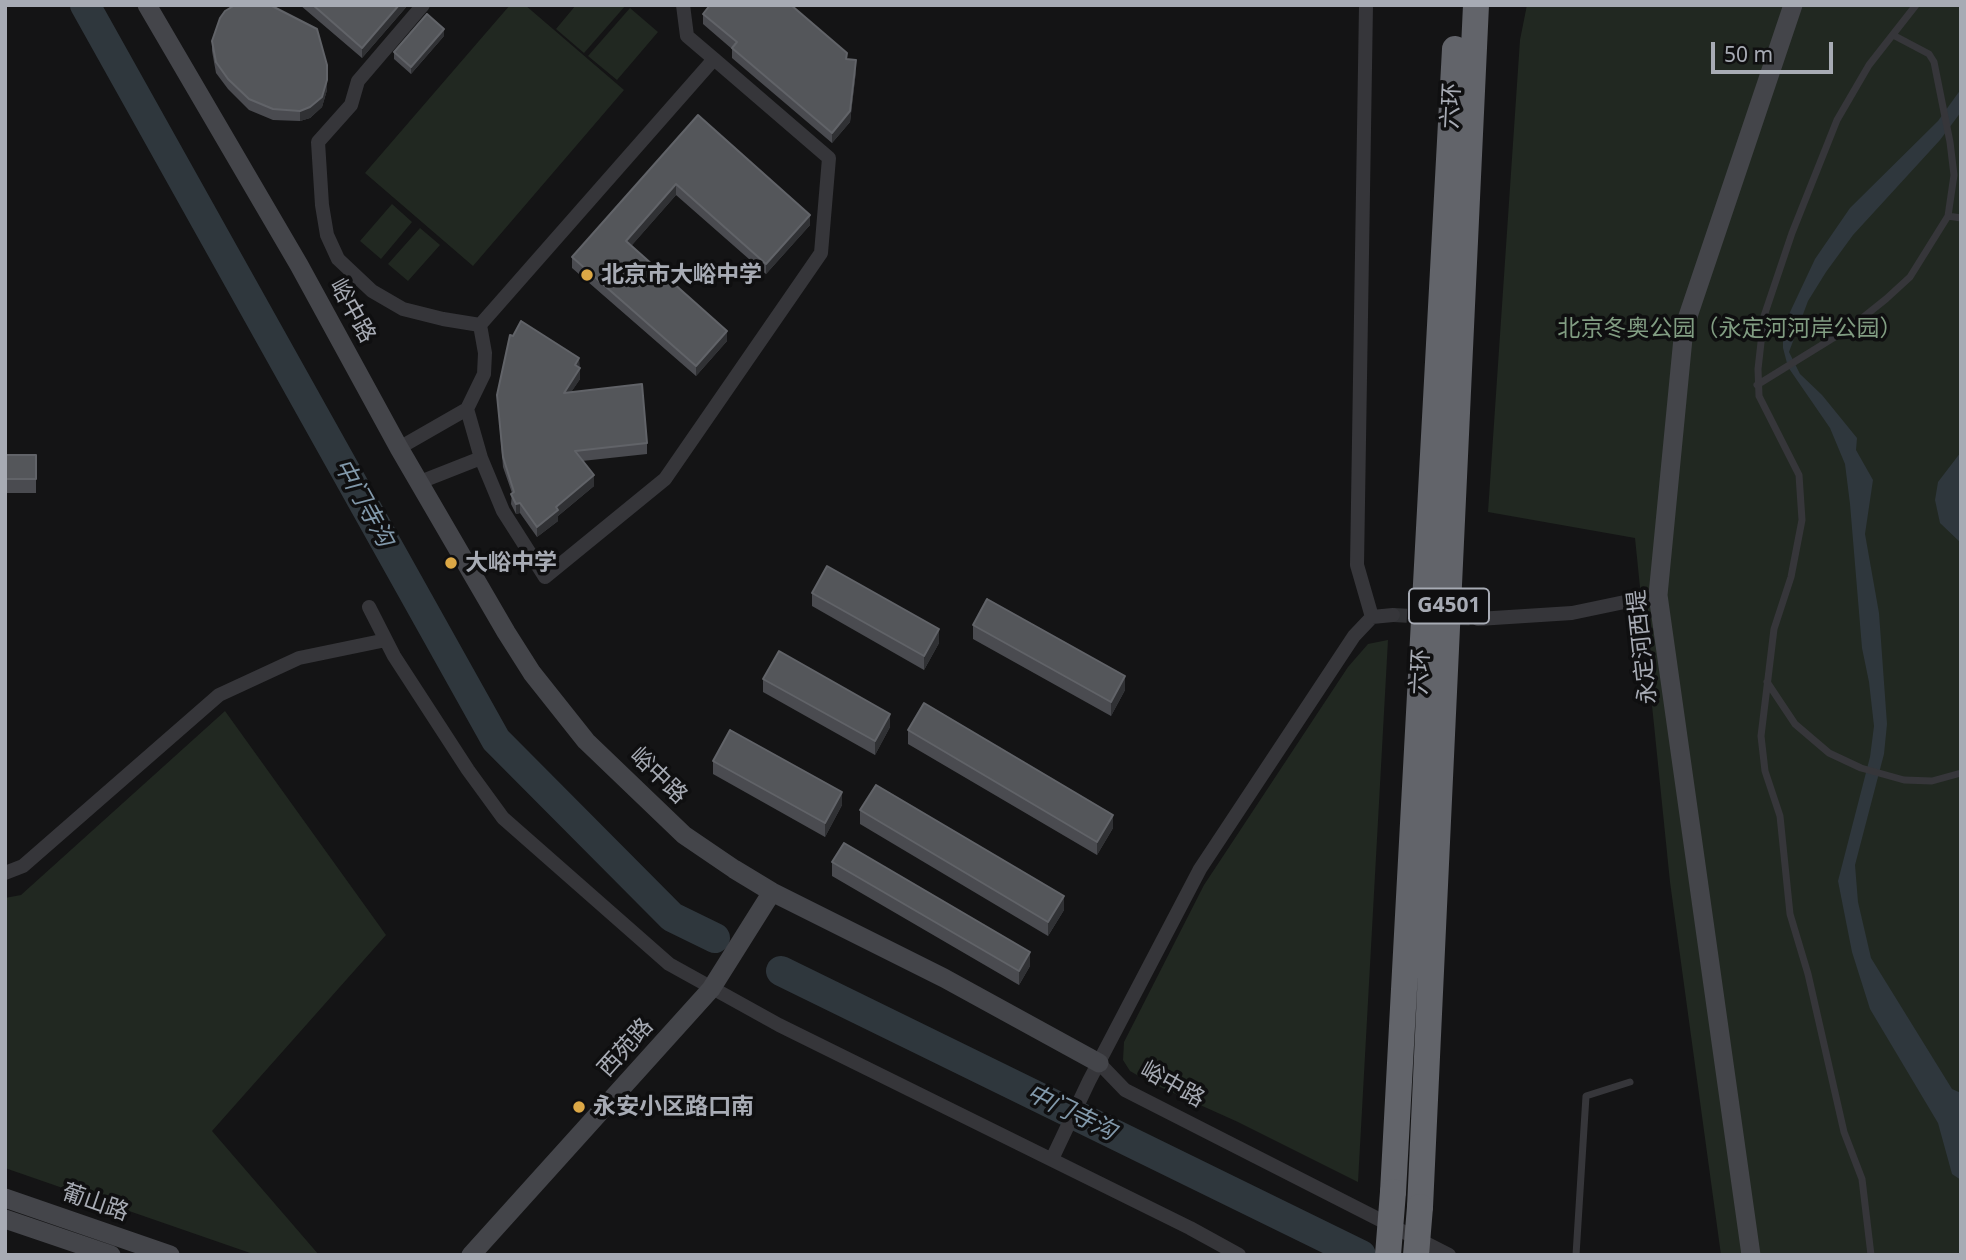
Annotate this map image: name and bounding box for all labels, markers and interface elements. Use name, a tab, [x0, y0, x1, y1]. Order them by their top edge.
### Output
scale bar	[1714, 28, 1836, 72]
text: 50 m	[1724, 40, 1773, 68]
street label: 六环	[1437, 82, 1467, 130]
place label: 北京市大峪中学	[601, 261, 762, 289]
marker: 北京市大峪中学	[579, 267, 595, 283]
street label: 峪中路	[323, 274, 381, 348]
park label: 北京冬奥公园（永定河河岸公园）	[1558, 315, 1902, 343]
water label: 中门寺沟	[327, 454, 399, 552]
place label: 大峪中学	[465, 549, 557, 577]
marker: 大峪中学	[443, 555, 459, 571]
road number: G4501	[1409, 588, 1489, 624]
street label: 永定河西堤	[1623, 588, 1663, 706]
street label: 六环	[1406, 648, 1436, 696]
street label: 峪中路	[624, 742, 692, 810]
street label: 西苑路	[593, 1013, 659, 1083]
street label: 峪中路	[1135, 1056, 1209, 1114]
water label: 中门寺沟	[1022, 1079, 1120, 1147]
place label: 永安小区路口南	[593, 1093, 754, 1121]
marker: 永安小区路口南	[571, 1099, 587, 1115]
street label: 葡山路	[58, 1179, 132, 1227]

